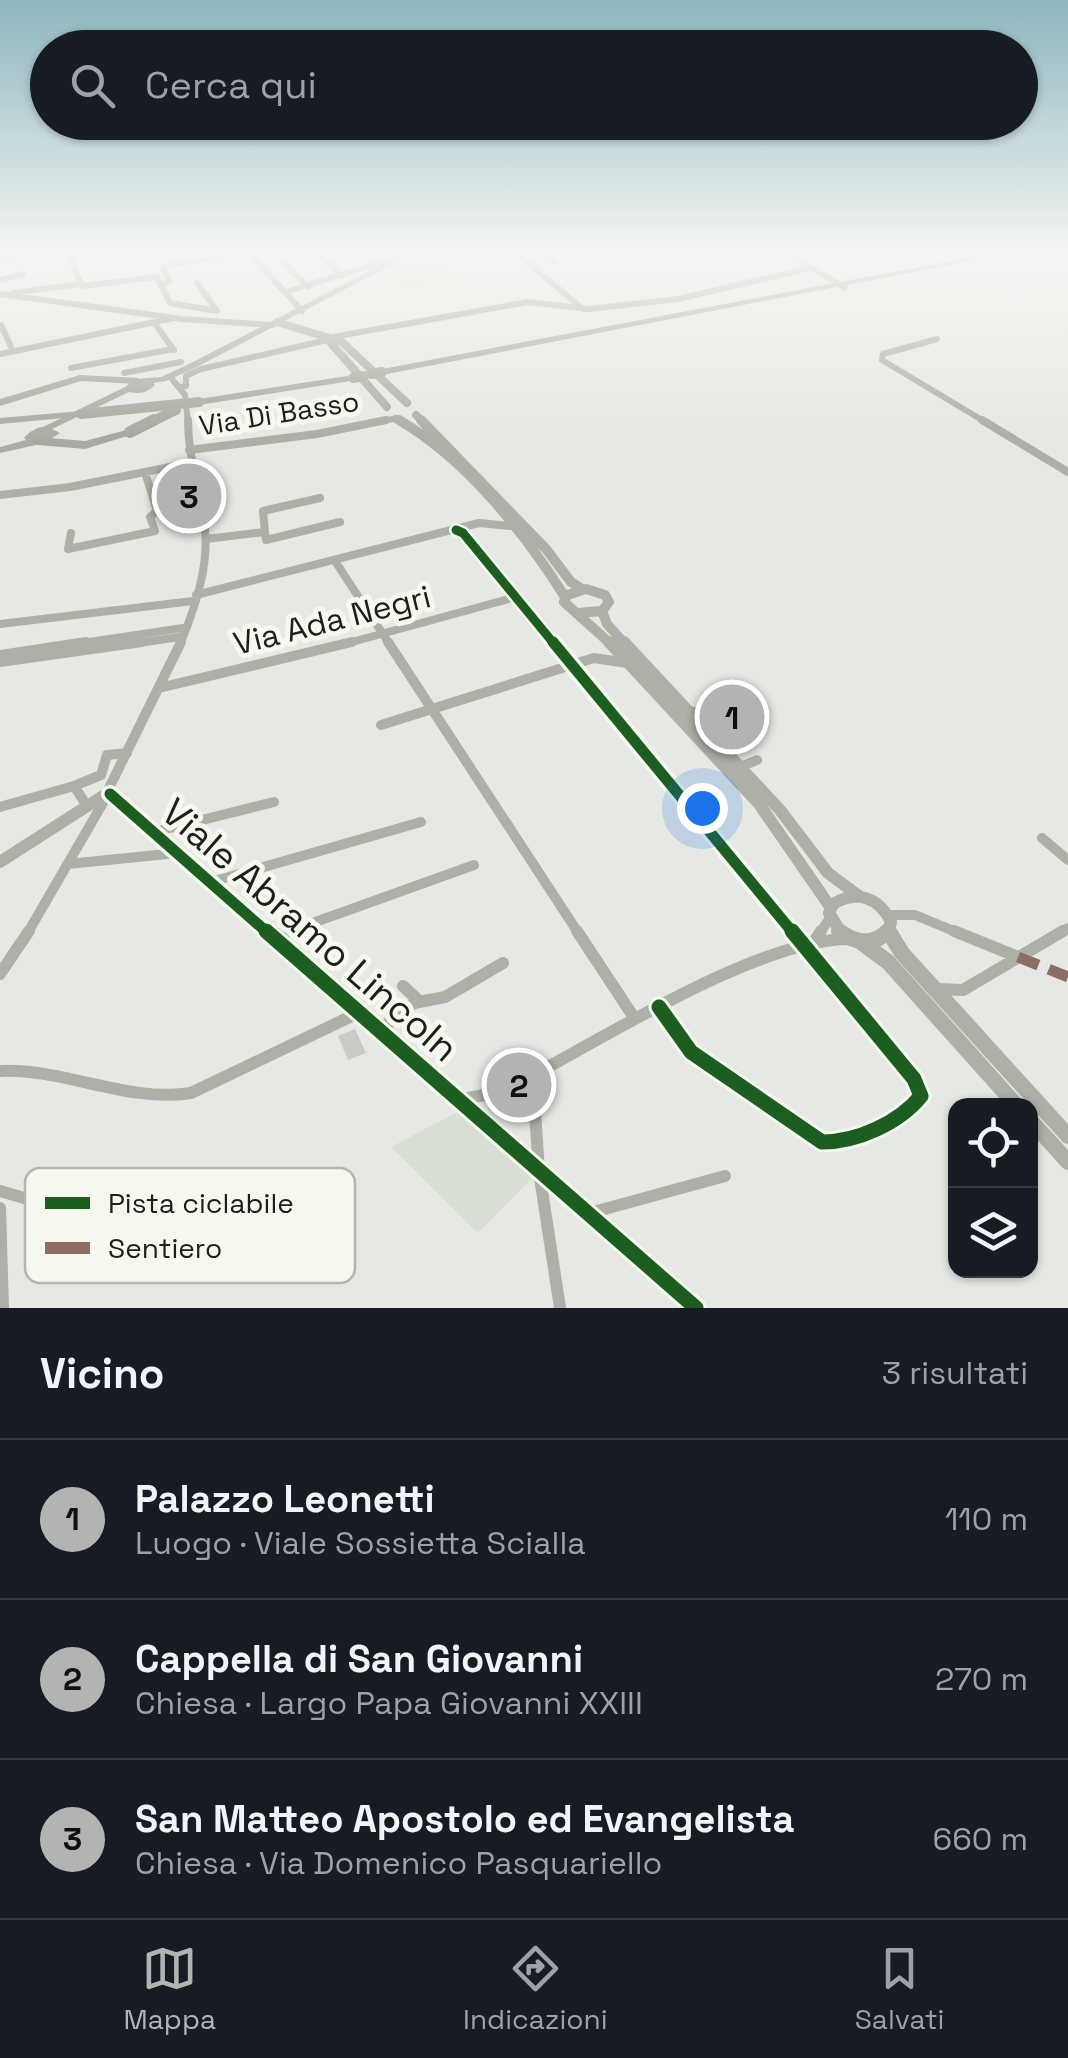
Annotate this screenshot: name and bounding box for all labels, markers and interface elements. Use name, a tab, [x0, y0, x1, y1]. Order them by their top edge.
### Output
search box	[30, 30, 1038, 140]
icon: search	[65, 58, 120, 113]
text: Cerca qui	[145, 61, 317, 109]
street label: Via Di Basso	[196, 383, 362, 443]
pin: 3	[156, 458, 222, 534]
street label: Via Ada Negri	[229, 576, 435, 664]
pin: 1	[700, 680, 764, 754]
your location	[677, 783, 728, 834]
street label: Viale Abramo Lincoln	[152, 788, 468, 1072]
pin: 2	[486, 1048, 552, 1122]
map controls	[948, 1098, 1038, 1278]
button: locate	[948, 1098, 1038, 1188]
legend	[25, 1168, 355, 1283]
text: Pista ciclabile	[108, 1185, 294, 1221]
button: layers	[948, 1188, 1038, 1278]
text: Sentiero	[108, 1230, 222, 1266]
text: Vicino	[40, 1347, 165, 1400]
text: 3 risultati	[882, 1353, 1028, 1393]
text: Palazzo Leonetti	[135, 1475, 435, 1523]
text: 1	[65, 1499, 80, 1539]
text: 110 m	[945, 1499, 1028, 1539]
text: Luogo · Viale Sossietta Scialla	[135, 1523, 586, 1563]
text: Cappella di San Giovanni	[135, 1635, 583, 1683]
text: 2	[63, 1659, 82, 1699]
text: 270 m	[935, 1659, 1028, 1699]
text: Chiesa · Largo Papa Giovanni XXIII	[135, 1683, 643, 1723]
text: San Matteo Apostolo ed Evangelista	[135, 1795, 795, 1843]
text: 3	[63, 1819, 82, 1859]
text: 660 m	[933, 1819, 1028, 1859]
text: Chiesa · Via Domenico Pasquariello	[135, 1843, 662, 1883]
tab: Mappa	[124, 1941, 216, 2037]
tab: Indicazioni	[463, 1941, 608, 2037]
tab: Salvati	[855, 1941, 944, 2037]

